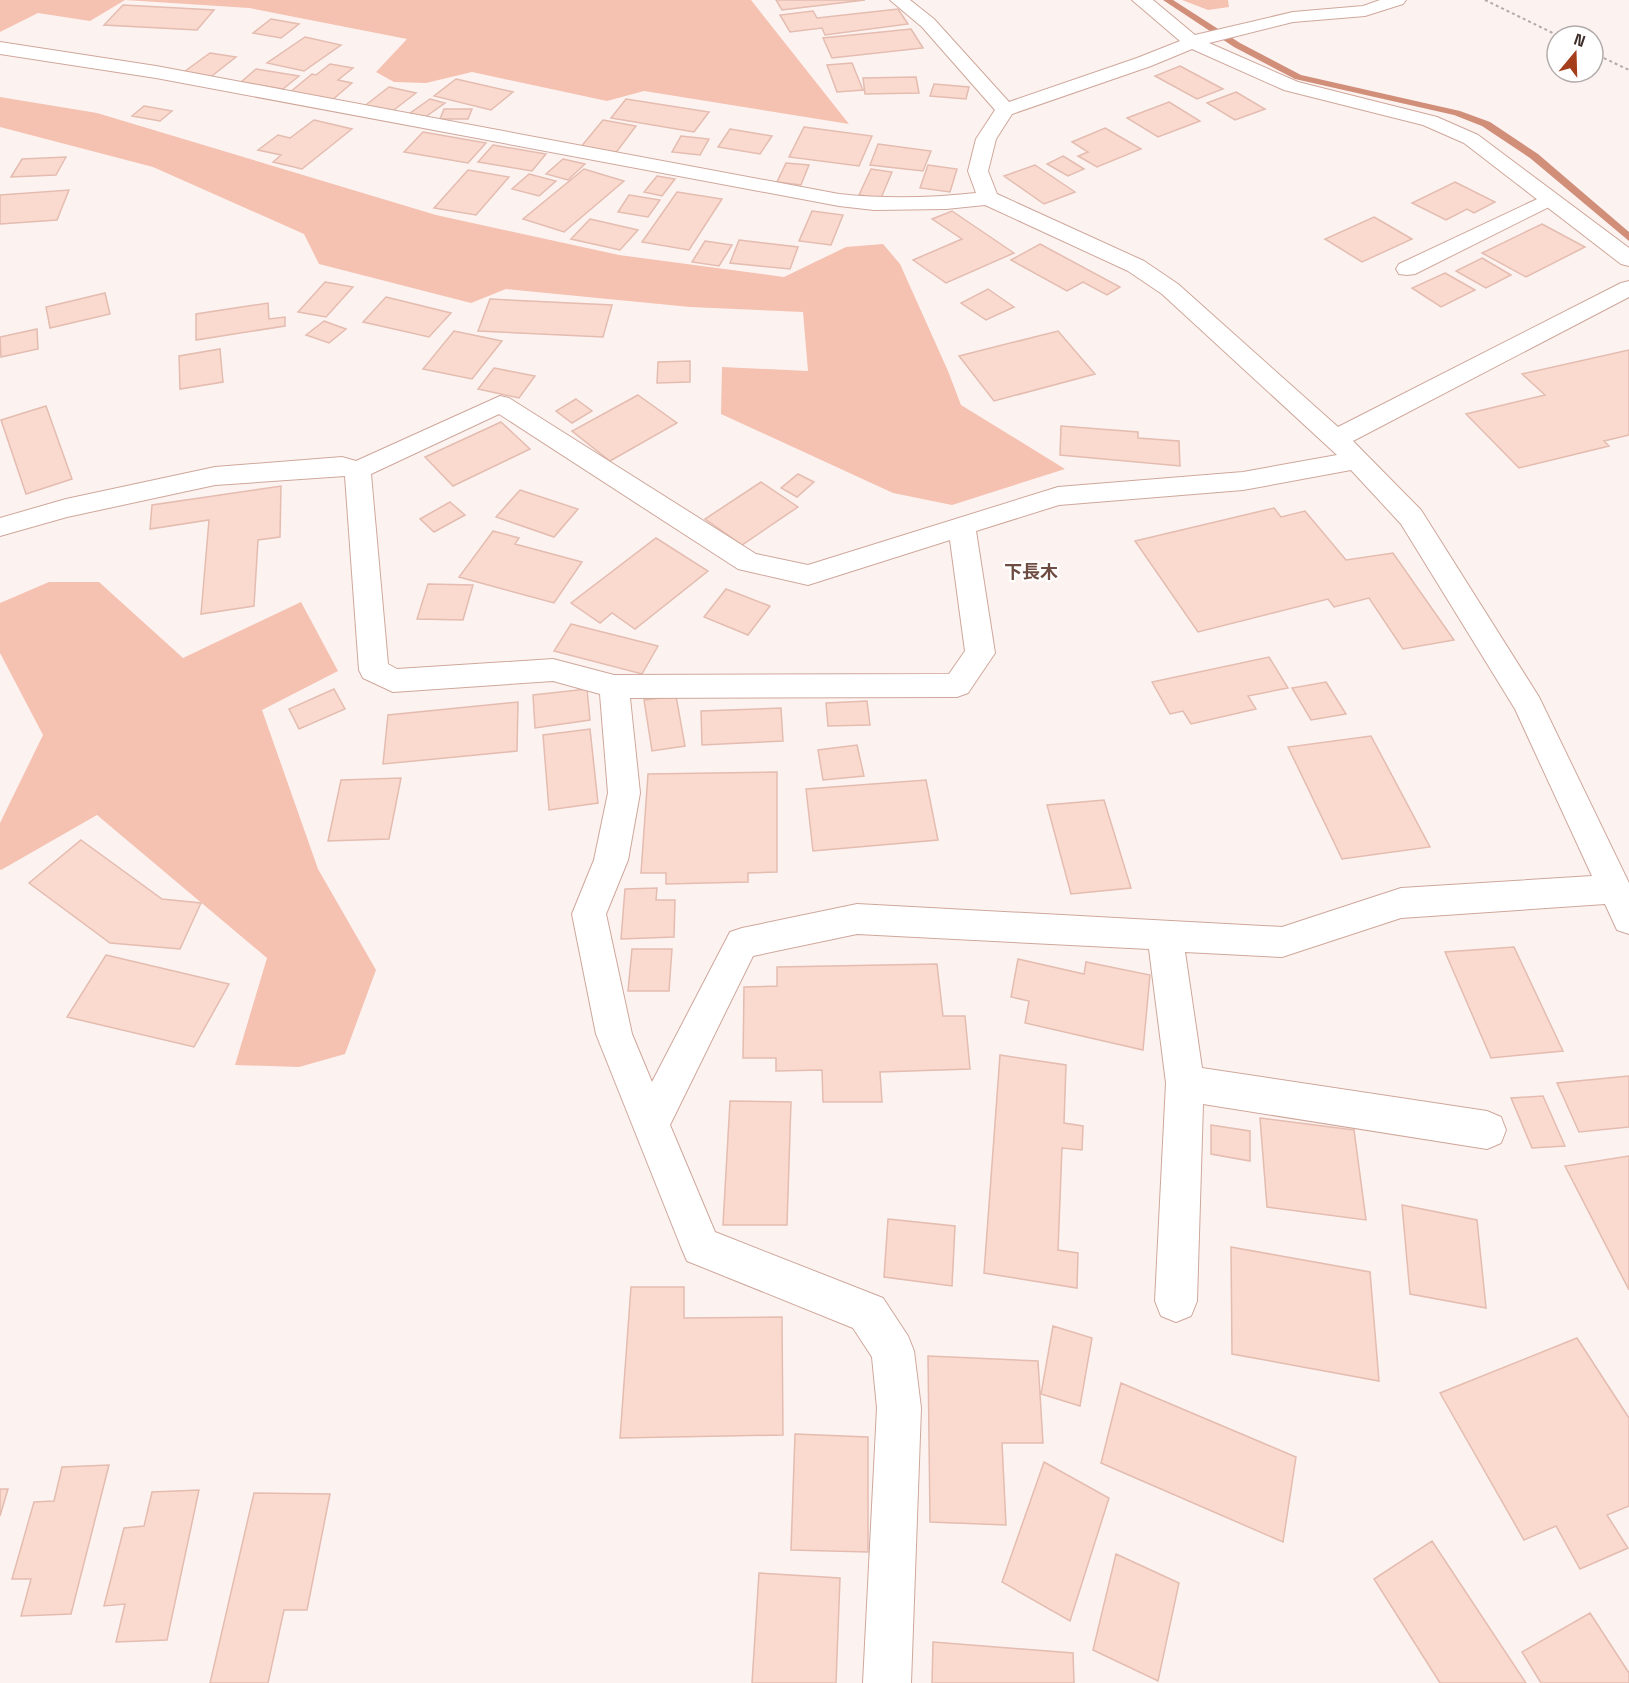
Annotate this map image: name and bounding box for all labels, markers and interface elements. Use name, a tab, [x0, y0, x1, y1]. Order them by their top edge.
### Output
north arrow	[1545, 24, 1605, 84]
text: N	[1571, 29, 1588, 52]
district label: 下長木	[1004, 560, 1058, 583]

